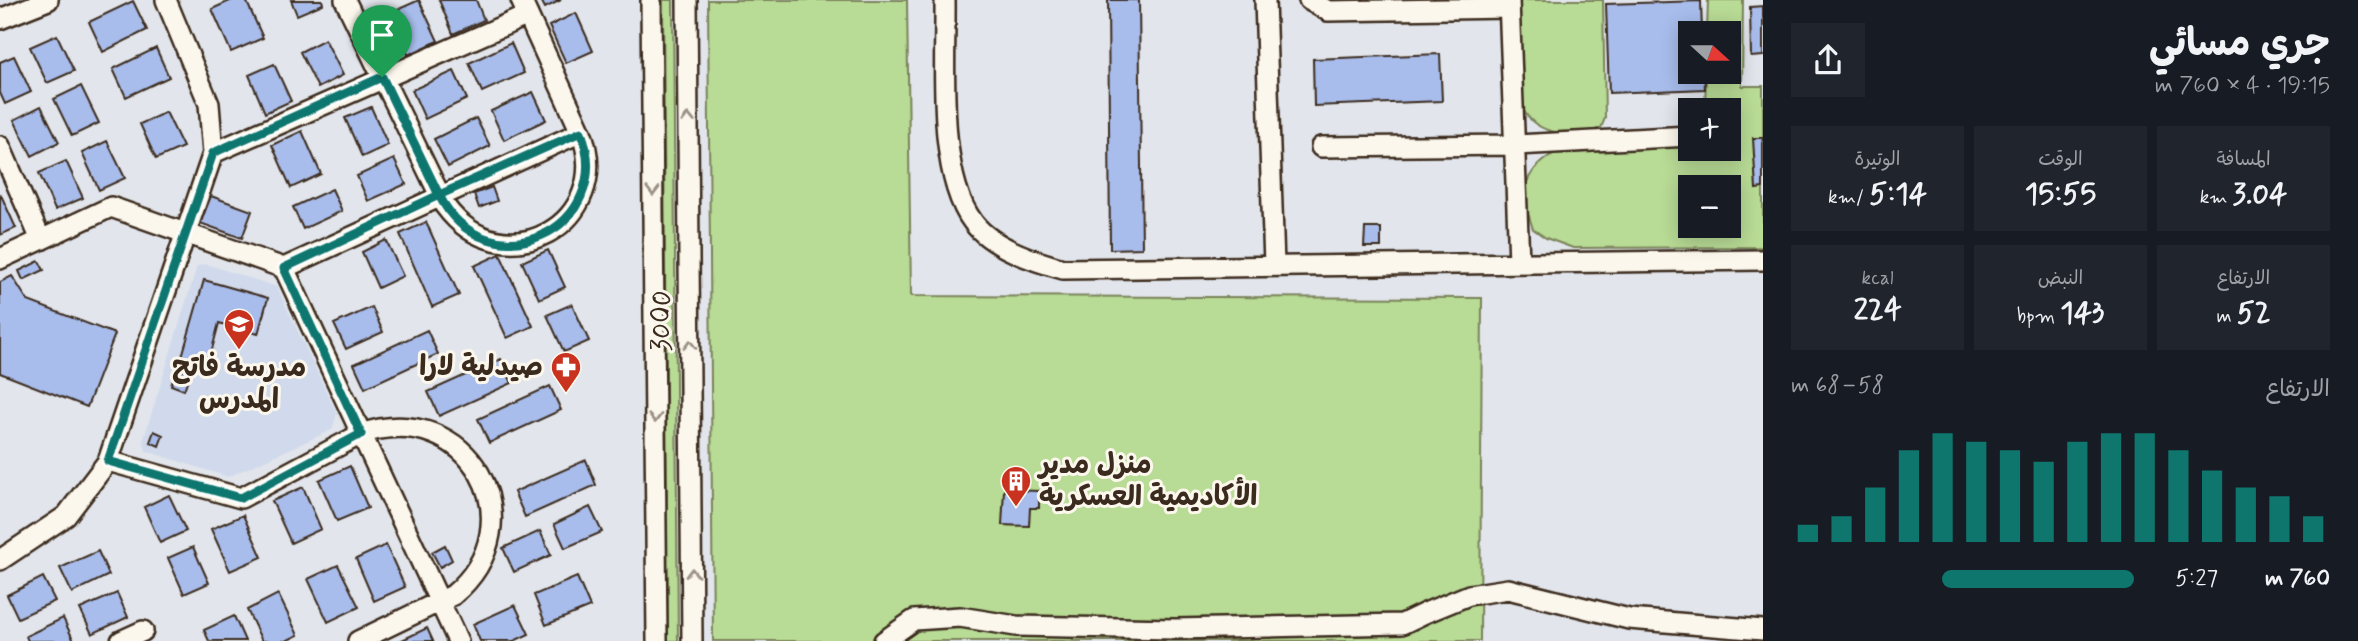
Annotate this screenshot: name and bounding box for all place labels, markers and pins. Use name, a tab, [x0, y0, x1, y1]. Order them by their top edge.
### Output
pin	[352, 5, 412, 77]
school or university icon: مدرسة فاتح المدرس	[222, 307, 256, 351]
place label: صيدلية لارا	[419, 349, 543, 386]
place label: مدرسة فاتح المدرس	[172, 350, 306, 419]
pharmacy icon: صيدلية لارا	[549, 350, 583, 394]
place label: منزل مدير الأكاديمية العسكرية	[1036, 447, 1258, 516]
building icon: منزل مدير الأكاديمية العسكرية	[999, 464, 1033, 508]

